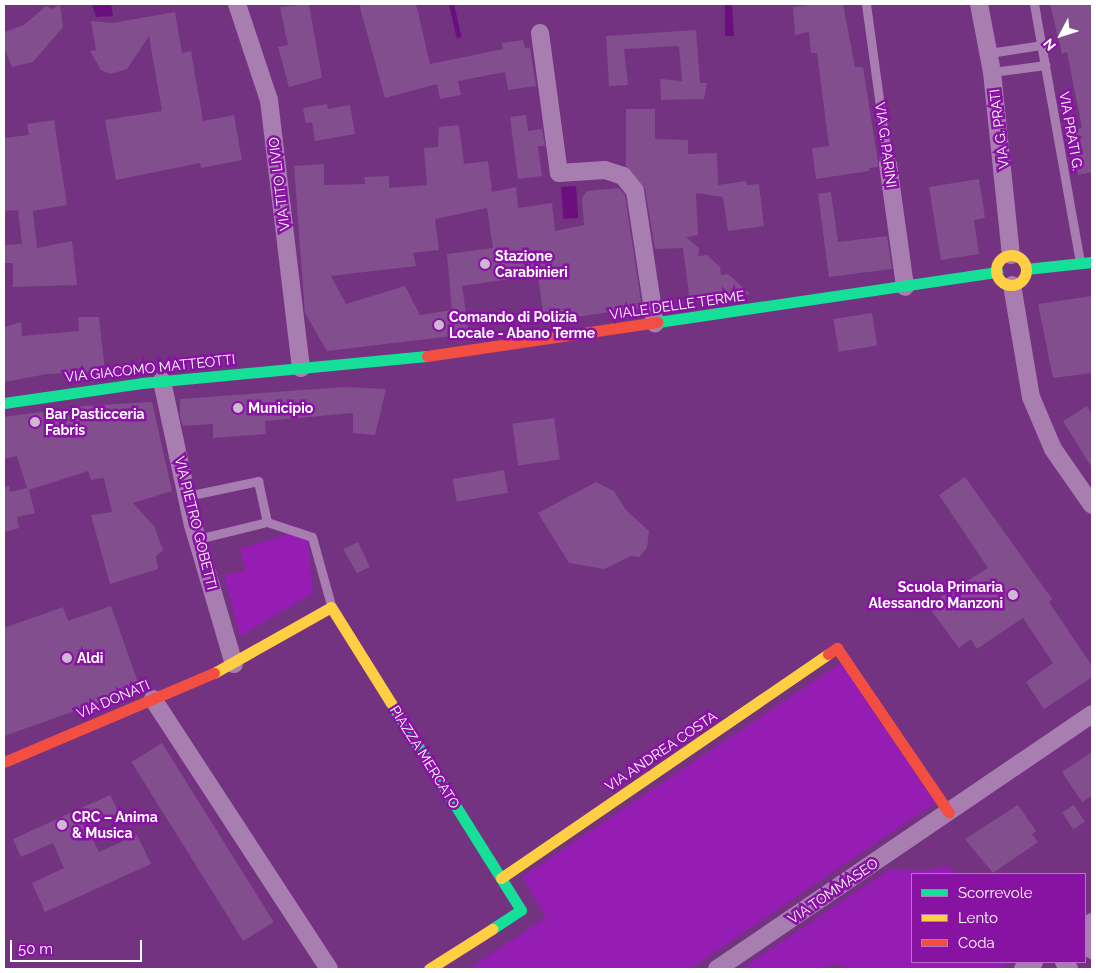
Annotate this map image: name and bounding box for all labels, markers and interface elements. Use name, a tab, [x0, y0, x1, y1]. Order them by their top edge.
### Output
north arrow	[1036, 10, 1086, 60]
text: N	[1040, 35, 1059, 54]
street label: VIA G. PRATI	[986, 88, 1012, 170]
street label: VIA PRATI G.	[1056, 90, 1086, 172]
street label: VIA G. PARINI	[872, 101, 900, 189]
street label: VIA TITO LIVIO	[265, 136, 293, 232]
place label: Stazione Carabinieri	[495, 248, 568, 280]
marker: Stazione Carabinieri	[479, 258, 491, 270]
street label: VIALE DELLE TERME	[608, 287, 746, 323]
place label: Comando di Polizia Locale - Abano Terme	[449, 309, 596, 342]
marker: Comando di Polizia Locale - Abano Terme	[433, 319, 445, 331]
street label: VIA GIACOMO MATTEOTTI	[64, 351, 236, 385]
place label: Municipio	[248, 400, 313, 416]
marker: Municipio	[232, 402, 244, 414]
place label: Bar Pasticceria Fabris	[45, 406, 145, 438]
marker: Bar Pasticceria Fabris	[29, 416, 41, 428]
street label: VIA PIETRO GOBETTI	[171, 454, 221, 592]
place label: Scuola Primaria Alessandro Manzoni	[868, 579, 1003, 612]
marker: Scuola Primaria Alessandro Manzoni	[1007, 589, 1019, 601]
place label: Aldi	[77, 650, 103, 666]
marker: Aldi	[61, 652, 73, 664]
street label: VIA DONATI	[74, 676, 152, 722]
street label: PIAZZA MERCATO	[386, 702, 464, 812]
street label: VIA ANDREA COSTA	[601, 707, 721, 795]
place label: CRC – Anima & Musica	[72, 809, 158, 842]
marker: CRC – Anima & Musica	[56, 819, 68, 831]
street label: VIA TOMMASEO	[784, 854, 882, 928]
legend	[911, 873, 1086, 963]
text: Scorrevole	[958, 884, 1033, 902]
text: Lento	[958, 909, 998, 927]
scale bar	[12, 930, 145, 962]
text: Coda	[958, 934, 995, 952]
text: 50 m	[18, 940, 53, 958]

